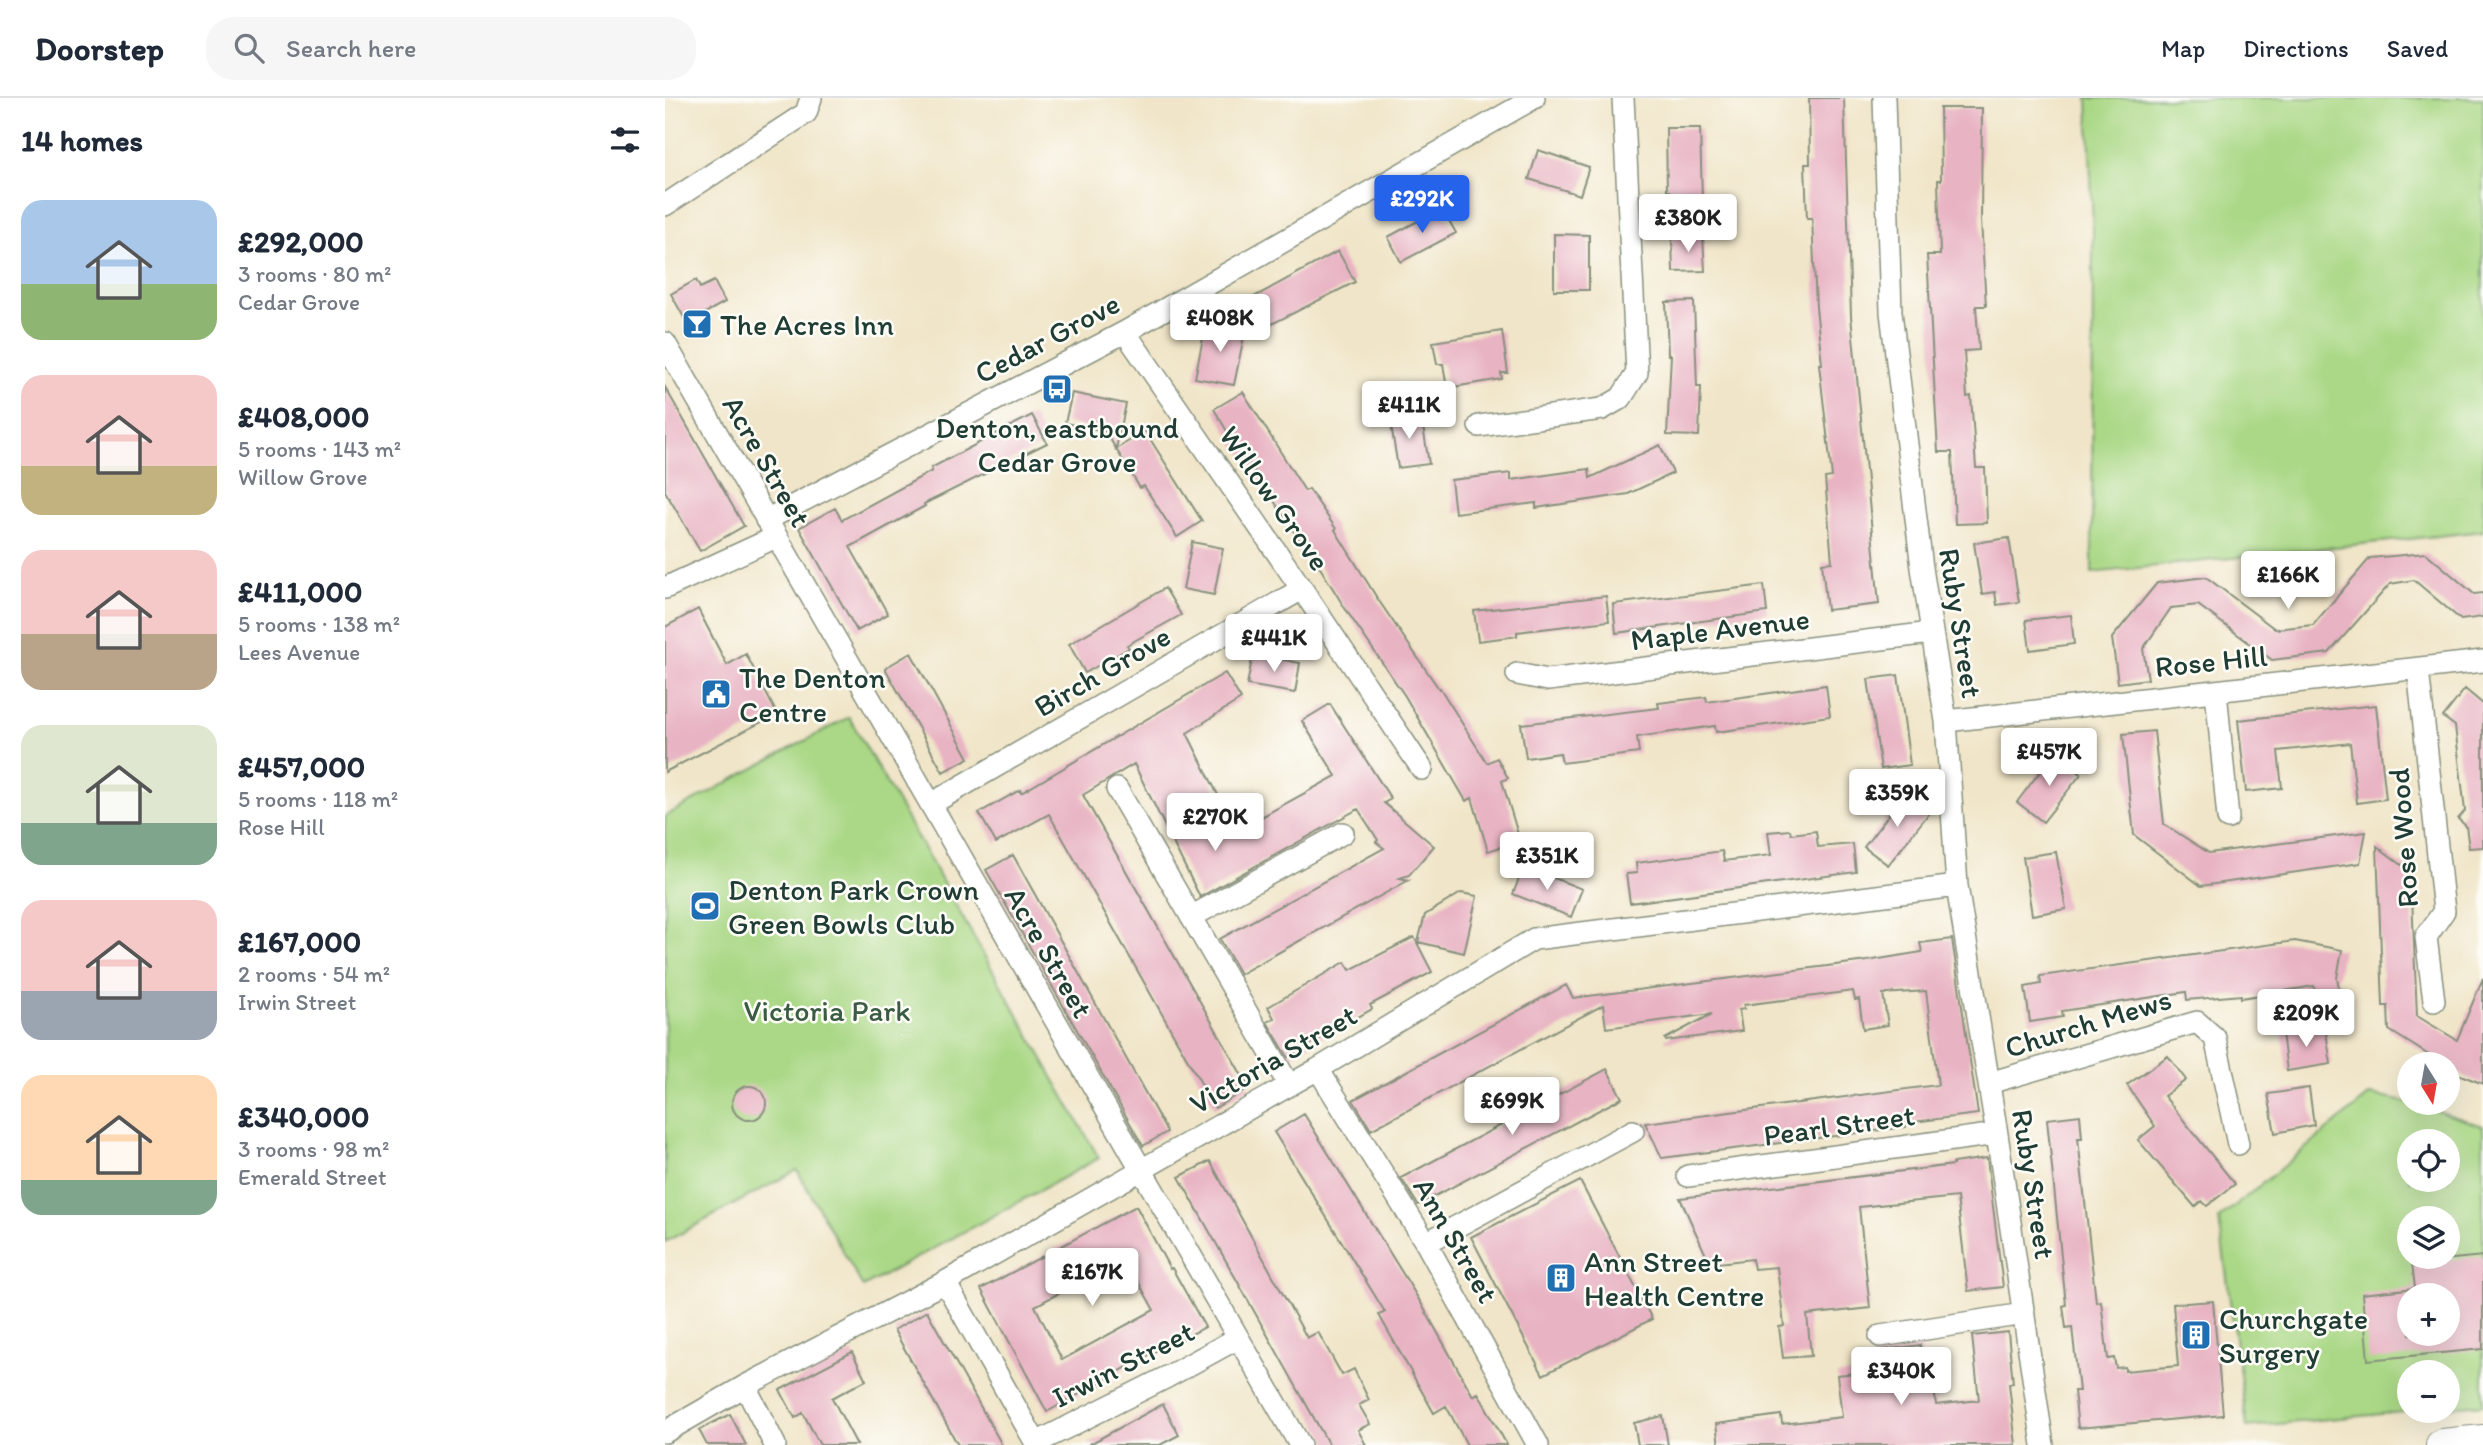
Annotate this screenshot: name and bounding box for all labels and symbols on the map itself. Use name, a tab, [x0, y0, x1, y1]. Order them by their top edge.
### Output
pin: £292K	[1373, 176, 1471, 235]
pin: £380K	[1639, 194, 1737, 254]
street label: Cedar Grove	[968, 284, 1126, 392]
pin: £408K	[1171, 294, 1269, 354]
place label: The Acres Inn	[720, 306, 894, 343]
bar icon: The Acres Inn	[680, 307, 714, 341]
bus stop icon: Denton, eastbound Cedar Grove	[1040, 372, 1074, 406]
pin: £411K	[1360, 382, 1458, 441]
street label: Acre Street	[715, 389, 819, 533]
place label: Denton, eastbound Cedar Grove	[935, 409, 1179, 480]
street label: Willow Grove	[1211, 418, 1339, 578]
street label: Ruby Street	[1931, 546, 1991, 700]
pin: £166K	[2239, 552, 2337, 611]
street label: Maple Avenue	[1628, 600, 1812, 658]
pin: £441K	[1225, 614, 1323, 674]
street label: Birch Grove	[1027, 617, 1177, 725]
street label: Rose Hill	[2153, 637, 2270, 685]
place label: The Denton Centre	[739, 659, 886, 730]
public building icon: The Denton Centre	[699, 677, 733, 711]
pin: £457K	[2000, 728, 2098, 788]
street label: Rose Wood	[2380, 767, 2426, 909]
pin: £359K	[1848, 770, 1946, 829]
pin: £270K	[1166, 794, 1264, 853]
pin: £351K	[1498, 832, 1596, 892]
place label: Denton Park Crown Green Bowls Club	[728, 871, 979, 942]
street label: Acre Street	[997, 880, 1101, 1024]
sports icon: Denton Park Crown Green Bowls Club	[688, 889, 722, 923]
street label: Church Mews	[2000, 980, 2176, 1066]
pin: £209K	[2257, 990, 2355, 1049]
park label: Victoria Park	[744, 992, 910, 1029]
street label: Victoria Street	[1183, 996, 1363, 1122]
north arrow	[2397, 1052, 2461, 1115]
pin: £699K	[1463, 1077, 1561, 1137]
street label: Pearl Street	[1761, 1096, 1917, 1154]
street label: Ruby Street	[2004, 1107, 2064, 1261]
street label: Ann Street	[1405, 1171, 1507, 1309]
place label: Ann Street Health Centre	[1584, 1243, 1764, 1314]
pin: £167K	[1043, 1248, 1141, 1308]
building icon: Ann Street Health Centre	[1544, 1261, 1578, 1295]
place label: Churchgate Surgery	[2219, 1300, 2368, 1371]
street label: Irwin Street	[1046, 1312, 1200, 1416]
building icon: Churchgate Surgery	[2179, 1318, 2213, 1352]
pin: £340K	[1852, 1348, 1950, 1407]

